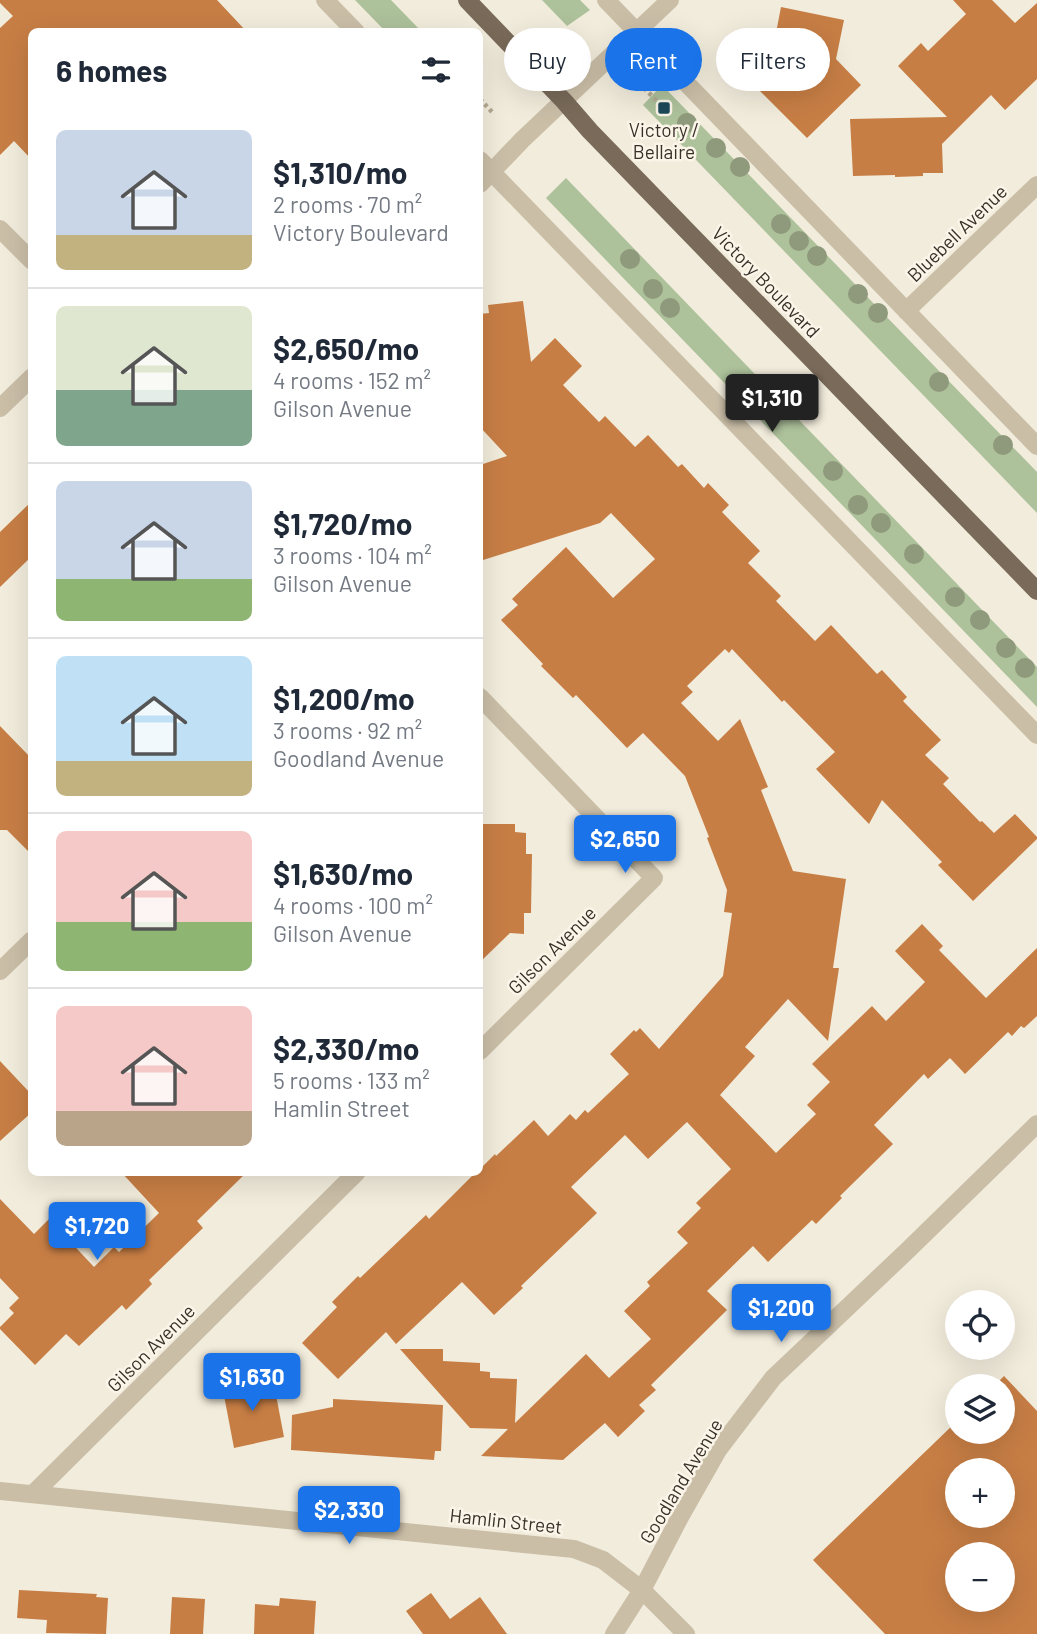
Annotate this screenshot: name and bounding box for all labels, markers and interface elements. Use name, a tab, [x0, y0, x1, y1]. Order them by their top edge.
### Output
chip: Buy	[504, 28, 591, 91]
chip: Rent	[605, 28, 702, 91]
chip: Filters	[716, 28, 830, 91]
icon: filters	[417, 51, 455, 89]
text: 6 homes	[56, 52, 167, 88]
marker: Victory / Bellaire	[656, 100, 672, 116]
place label: Victory / Bellaire	[629, 118, 699, 163]
text: $1,310/mo	[273, 154, 408, 190]
icon: home	[112, 158, 196, 242]
street label: Bluebell Avenue	[902, 179, 1011, 286]
text: 2 rooms · 70 m²	[273, 190, 422, 218]
text: Victory Boulevard	[273, 218, 449, 246]
street label: Victory Boulevard	[708, 221, 825, 342]
text: $2,650/mo	[273, 330, 419, 366]
icon: home	[112, 334, 196, 418]
text: 4 rooms · 152 m²	[273, 366, 431, 394]
pin: $1,310	[715, 374, 829, 434]
text: $1,310	[742, 383, 803, 411]
text: Gilson Avenue	[273, 394, 412, 422]
text: $1,720/mo	[273, 505, 413, 541]
icon: home	[112, 509, 196, 593]
text: 3 rooms · 104 m²	[273, 541, 432, 569]
text: Gilson Avenue	[273, 569, 412, 597]
text: $1,200/mo	[273, 680, 415, 716]
icon: home	[112, 684, 196, 768]
text: 3 rooms · 92 m²	[273, 716, 422, 744]
text: Goodland Avenue	[273, 744, 444, 772]
pin: $2,650	[568, 816, 682, 875]
text: $2,650	[590, 824, 660, 852]
text: $1,630/mo	[273, 855, 413, 891]
icon: home	[112, 859, 196, 943]
text: 4 rooms · 100 m²	[273, 891, 433, 919]
street label: Gilson Avenue	[503, 901, 600, 998]
text: Gilson Avenue	[273, 919, 412, 947]
text: $2,330/mo	[273, 1030, 419, 1066]
icon: home	[112, 1034, 196, 1118]
text: 5 rooms · 133 m²	[273, 1066, 430, 1094]
text: Hamlin Street	[273, 1094, 410, 1122]
pin: $1,720	[40, 1202, 154, 1262]
text: $1,720	[65, 1211, 129, 1239]
pin: $1,200	[724, 1284, 838, 1344]
map controls	[945, 1290, 1015, 1612]
button: locate	[945, 1290, 1015, 1360]
text: $1,200	[748, 1293, 814, 1321]
street label: Gilson Avenue	[102, 1299, 199, 1396]
pin: $1,630	[195, 1354, 309, 1413]
text: $1,630	[219, 1362, 285, 1390]
button: layers	[945, 1374, 1015, 1444]
street label: Goodland Avenue	[634, 1414, 727, 1547]
button: +	[945, 1458, 1015, 1528]
pin: $2,330	[292, 1486, 406, 1546]
text: $2,330	[314, 1495, 384, 1523]
street label: Hamlin Street	[449, 1503, 563, 1538]
button: −	[945, 1542, 1015, 1612]

